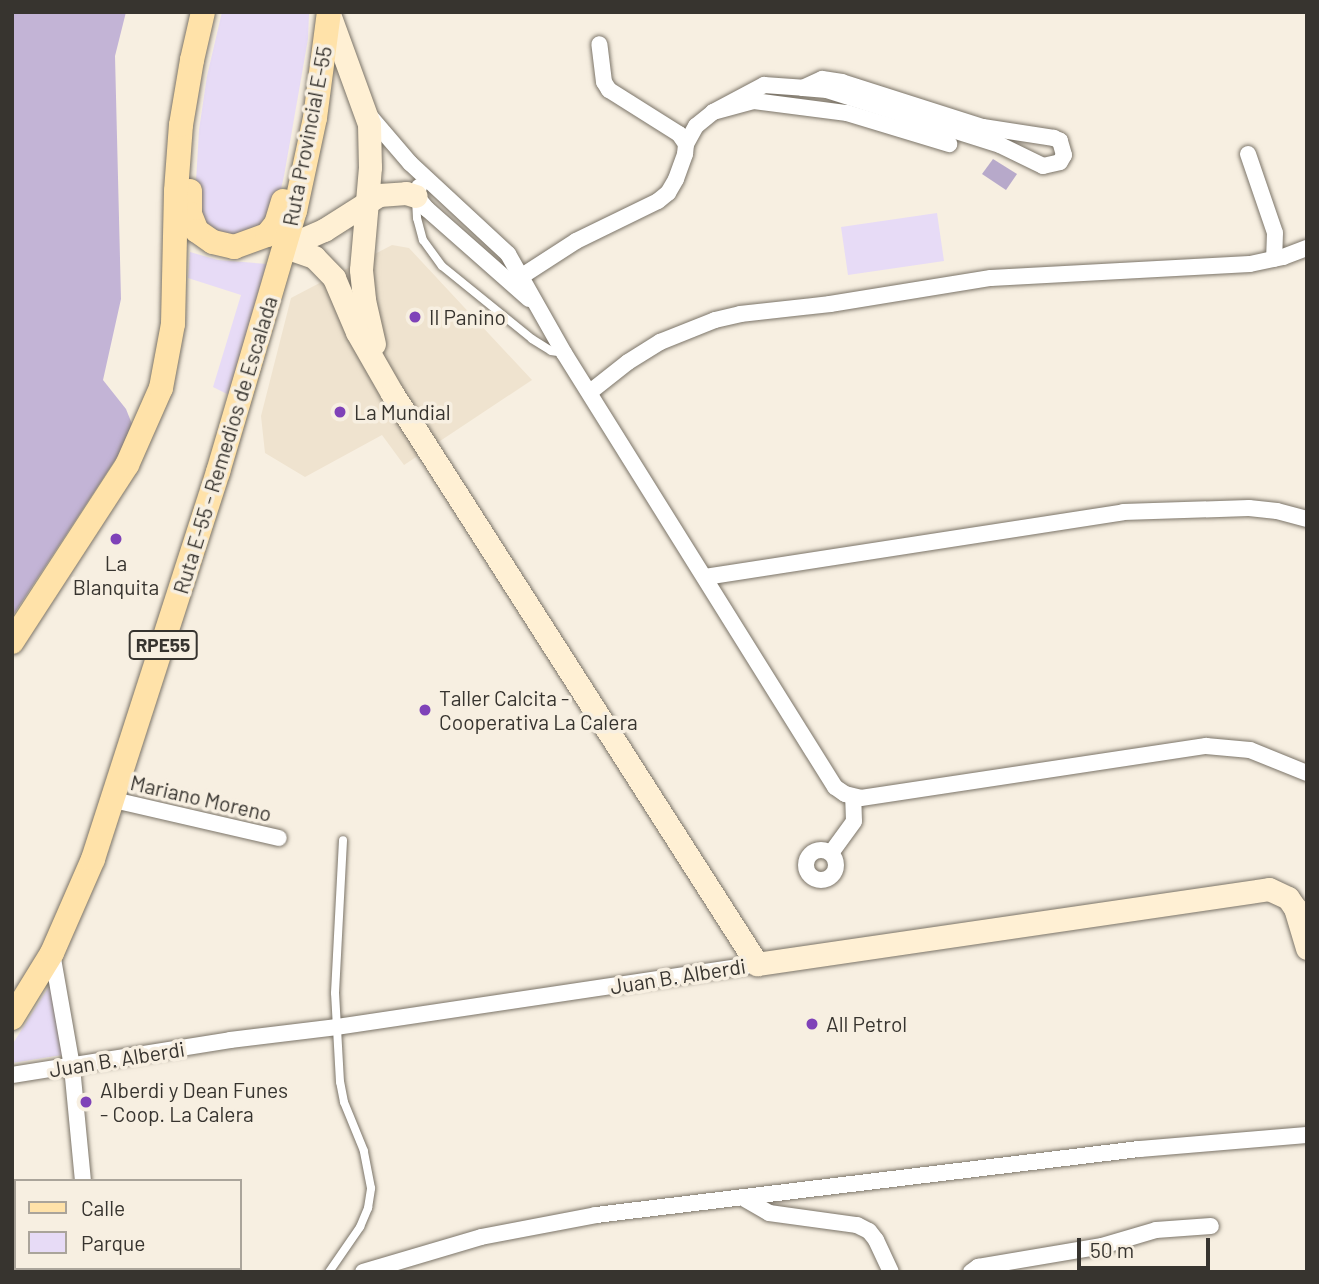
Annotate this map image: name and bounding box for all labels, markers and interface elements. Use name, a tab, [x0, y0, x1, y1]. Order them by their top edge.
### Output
street label: Ruta Provincial E-55	[277, 44, 337, 228]
street label: Ruta E-55 - Remedios de Escalada	[168, 293, 282, 597]
place label: Il Panino	[429, 304, 506, 330]
marker: Il Panino	[407, 309, 423, 325]
place label: La Mundial	[354, 399, 451, 425]
marker: La Mundial	[332, 404, 348, 420]
marker: La Blanquita	[108, 531, 124, 547]
place label: La Blanquita	[73, 550, 159, 600]
road number: RPE55	[128, 630, 198, 660]
place label: Taller Calcita - Cooperativa La Calera	[439, 685, 638, 735]
marker: Taller Calcita - Cooperativa La Calera	[417, 702, 433, 718]
street label: Mariano Moreno	[128, 770, 274, 826]
street label: Juan B. Alberdi	[608, 953, 748, 999]
place label: All Petrol	[826, 1011, 907, 1037]
marker: All Petrol	[804, 1016, 820, 1032]
street label: Juan B. Alberdi	[47, 1036, 187, 1082]
place label: Alberdi y Dean Funes - Coop. La Calera	[100, 1077, 288, 1127]
marker: Alberdi y Dean Funes - Coop. La Calera	[78, 1094, 94, 1110]
legend	[14, 1179, 242, 1270]
text: Calle	[81, 1195, 125, 1220]
scale bar	[1081, 1224, 1214, 1268]
text: Parque	[81, 1230, 146, 1255]
text: 50 m	[1090, 1237, 1134, 1262]

